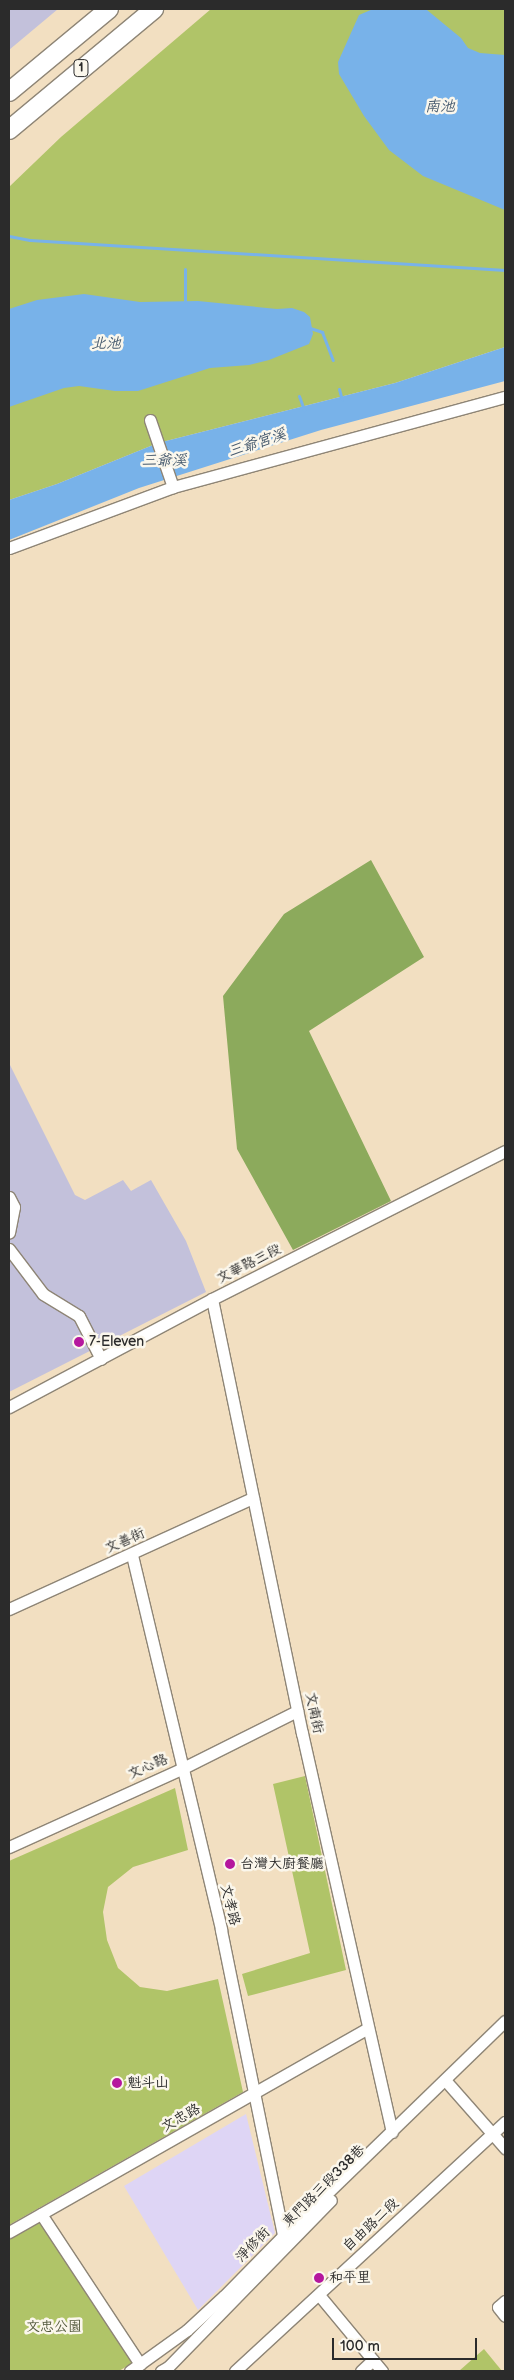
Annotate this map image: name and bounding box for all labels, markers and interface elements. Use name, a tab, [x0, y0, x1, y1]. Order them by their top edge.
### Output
road number: 1	[72, 58, 90, 78]
water label: 南池	[425, 98, 455, 116]
water label: 北池	[91, 335, 121, 353]
water label: 三爺宮溪	[226, 425, 288, 461]
water label: 三爺溪	[142, 452, 186, 470]
street label: 文華路三段	[214, 1241, 284, 1287]
place label: 7-Eleven	[89, 1334, 144, 1350]
marker: 7-Eleven	[73, 1336, 85, 1348]
street label: 文善街	[102, 1525, 148, 1557]
street label: 文南街	[301, 1691, 327, 1735]
street label: 文心路	[125, 1751, 171, 1783]
place label: 台灣大廚餐廳	[240, 1856, 324, 1872]
marker: 台灣大廚餐廳	[224, 1858, 236, 1870]
street label: 文孝路	[217, 1883, 243, 1927]
place label: 魁斗山	[127, 2075, 169, 2091]
marker: 魁斗山	[111, 2077, 123, 2089]
street label: 文忠路	[159, 2100, 203, 2136]
street label: 東門路三段338巷	[279, 2141, 369, 2231]
street label: 自由路二段	[340, 2195, 402, 2255]
street label: 淨修街	[232, 2224, 274, 2266]
place label: 和平里	[329, 2270, 371, 2286]
marker: 和平里	[313, 2272, 325, 2284]
park label: 文忠公園	[26, 2319, 82, 2335]
scale bar	[334, 2328, 479, 2360]
text: 100 m	[340, 2337, 380, 2356]

